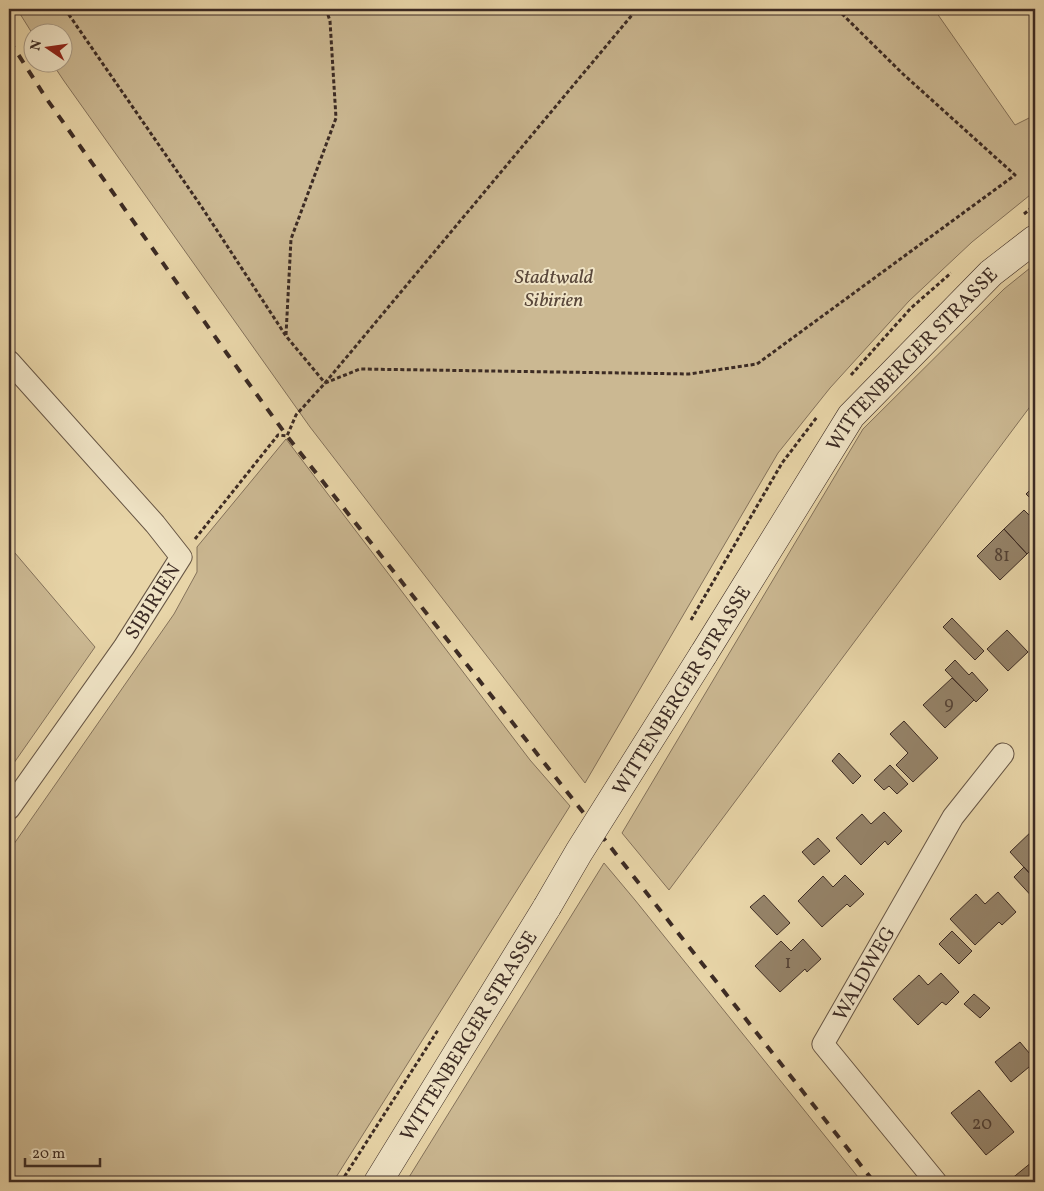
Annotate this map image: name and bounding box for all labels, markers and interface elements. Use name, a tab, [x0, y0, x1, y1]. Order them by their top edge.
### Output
north arrow	[22, 22, 72, 72]
text: N	[26, 38, 47, 53]
street label: WITTENBERGER STRASSE	[821, 262, 1005, 457]
park label: Stadtwald Sibirien	[515, 264, 594, 315]
house number: 81	[994, 544, 1010, 569]
street label: SIBIRIEN	[119, 558, 188, 646]
street label: WITTENBERGER STRASSE	[607, 581, 759, 801]
house number: 9	[944, 692, 954, 717]
street label: WALDWEG	[827, 922, 903, 1026]
street label: WITTENBERGER STRASSE	[394, 926, 545, 1147]
house number: 1	[785, 951, 791, 976]
house number: 20	[972, 1112, 992, 1137]
scale bar	[25, 1136, 100, 1168]
text: 20 m	[32, 1144, 65, 1165]

